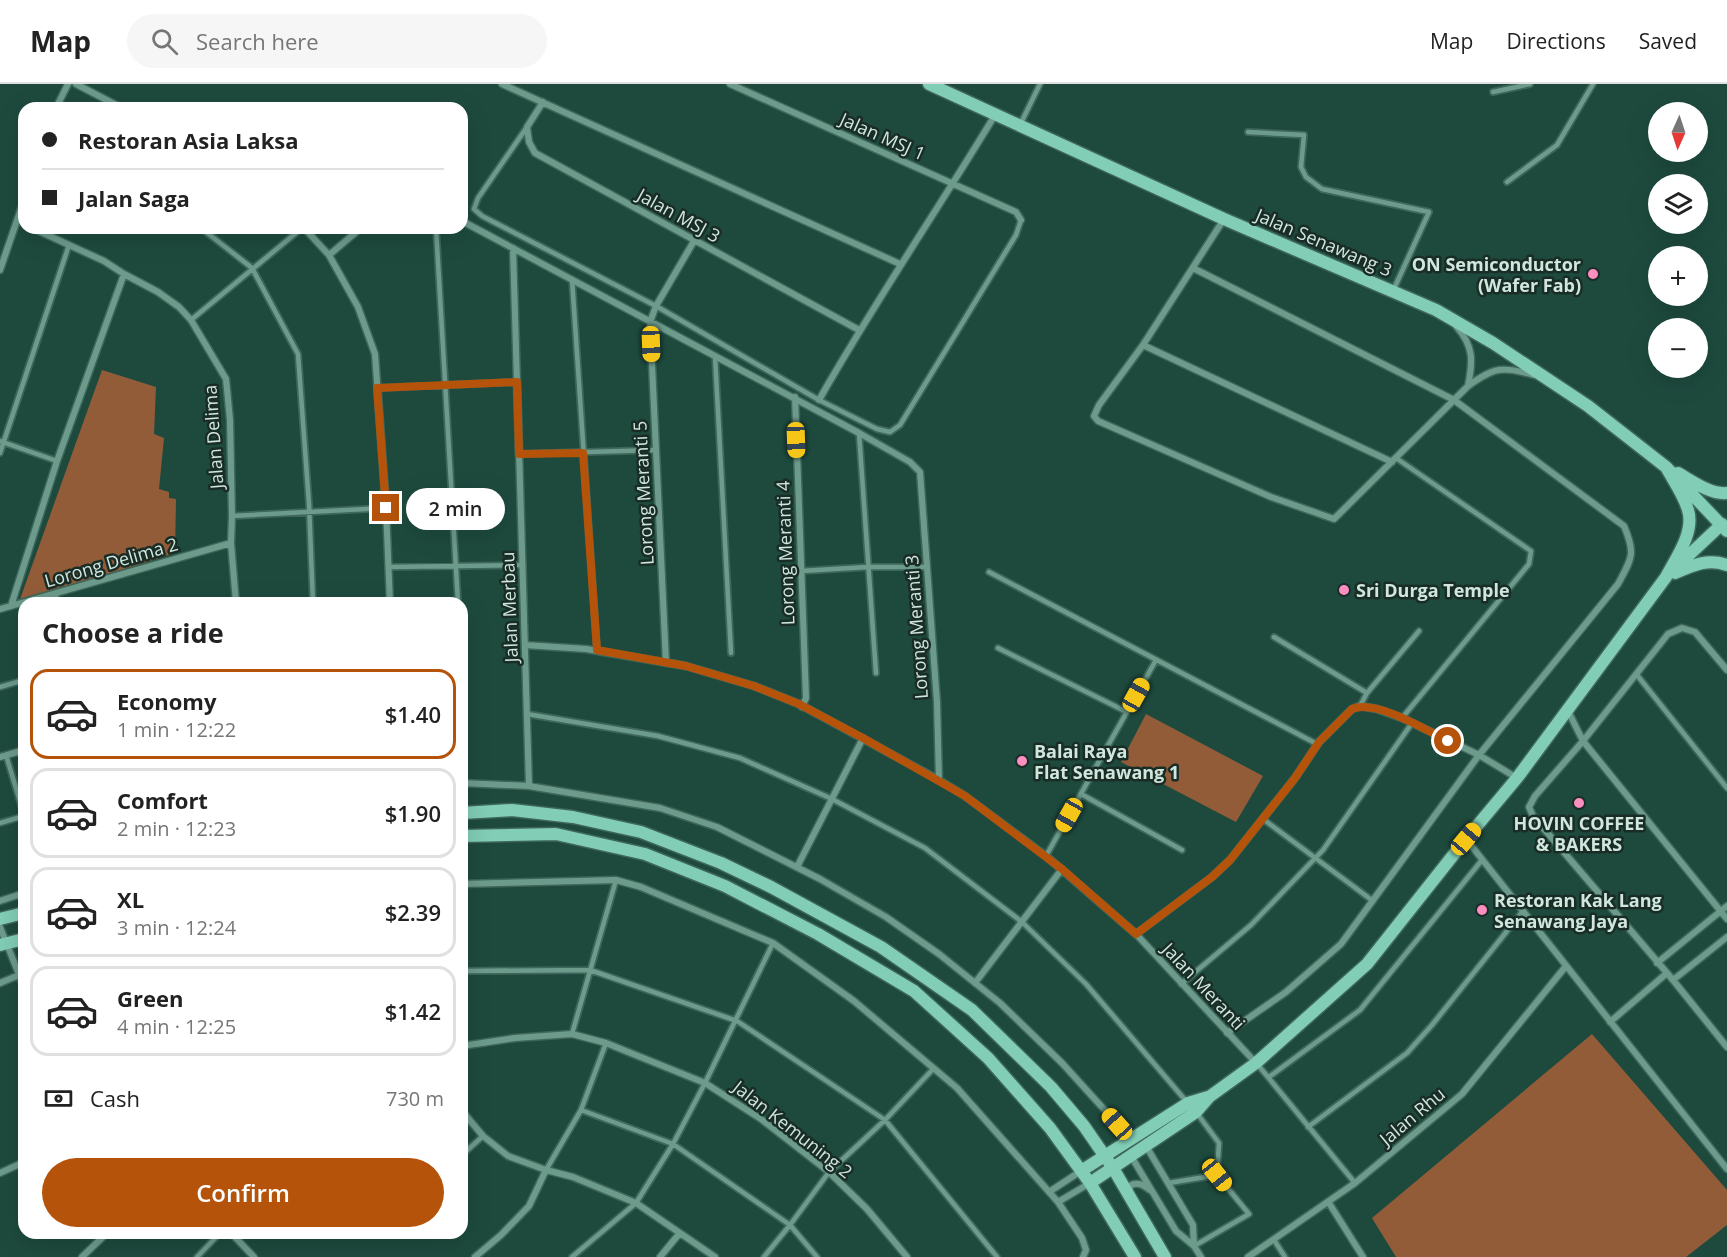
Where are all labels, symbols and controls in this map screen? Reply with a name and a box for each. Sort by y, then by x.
search box [127,14,547,68]
text: Map [30,22,91,60]
icon: search [148,25,181,58]
text: Search here [196,26,319,56]
text: Map [1430,27,1473,55]
text: Directions [1506,27,1606,55]
text: Saved [1639,27,1697,55]
north arrow [1648,102,1708,162]
map controls [1648,102,1708,378]
street label: Jalan MSJ 1 [835,106,929,165]
text: Restoran Asia Laksa [78,125,299,155]
button: layers [1648,174,1708,234]
street label: Jalan MSJ 3 [632,181,725,248]
text: Jalan Saga [78,183,190,213]
street label: Jalan Senawang 3 [1250,202,1396,282]
button: + [1648,246,1708,306]
place label: ON Semiconductor (Wafer Fab) [1412,252,1581,297]
marker: ON Semiconductor (Wafer Fab) [1586,267,1600,281]
button: − [1648,318,1708,378]
car [641,326,661,362]
street label: Jalan Delima [197,384,229,492]
street label: Lorong Meranti 5 [627,420,659,566]
car [786,422,806,458]
street label: Lorong Meranti 4 [770,480,800,626]
callout: 2 min [407,487,506,529]
route end [372,494,399,521]
text: 2 min [429,495,483,522]
street label: Lorong Delima 2 [41,531,181,593]
street label: Jalan Merbau [495,551,523,665]
street label: Lorong Meranti 3 [899,554,933,700]
place label: Sri Durga Temple [1356,578,1510,602]
marker: Sri Durga Temple [1337,583,1351,597]
text: Choose a ride [42,614,224,651]
car [1119,675,1153,715]
text: Economy [117,686,216,716]
icon: car [45,687,99,741]
text: $1.40 [385,699,441,729]
text: 1 min · 12:22 [117,716,236,743]
route start [1434,727,1461,754]
place label: Balai Raya Flat Senawang 1 [1034,739,1179,784]
marker: Balai Raya Flat Senawang 1 [1015,754,1029,768]
text: Comfort [117,785,208,815]
icon: car [45,786,99,840]
car [1052,795,1086,835]
marker: HOVIN COFFEE & BAKERS [1572,796,1586,810]
text: $1.90 [385,798,441,828]
place label: HOVIN COFFEE & BAKERS [1514,811,1644,856]
text: 2 min · 12:23 [117,815,236,842]
car [1448,819,1484,859]
text: XL [117,884,144,914]
icon: car [45,885,99,939]
place label: Restoran Kak Lang Senawang Jaya [1494,888,1662,933]
text: $2.39 [385,897,441,927]
marker: Restoran Kak Lang Senawang Jaya [1475,903,1489,917]
text: 3 min · 12:24 [117,914,236,941]
street label: Jalan Meranti [1156,936,1251,1035]
text: Green [117,983,183,1013]
icon: car [45,984,99,1038]
text: $1.42 [385,996,441,1026]
text: 4 min · 12:25 [117,1013,236,1040]
street label: Jalan Kemuning 2 [727,1074,858,1183]
icon: cash [42,1082,75,1115]
street label: Jalan Rhu [1373,1082,1450,1152]
text: Cash [90,1083,140,1113]
text: 730 m [386,1085,444,1112]
car [1098,1105,1136,1143]
car [1199,1155,1235,1195]
button: Confirm [42,1158,444,1227]

